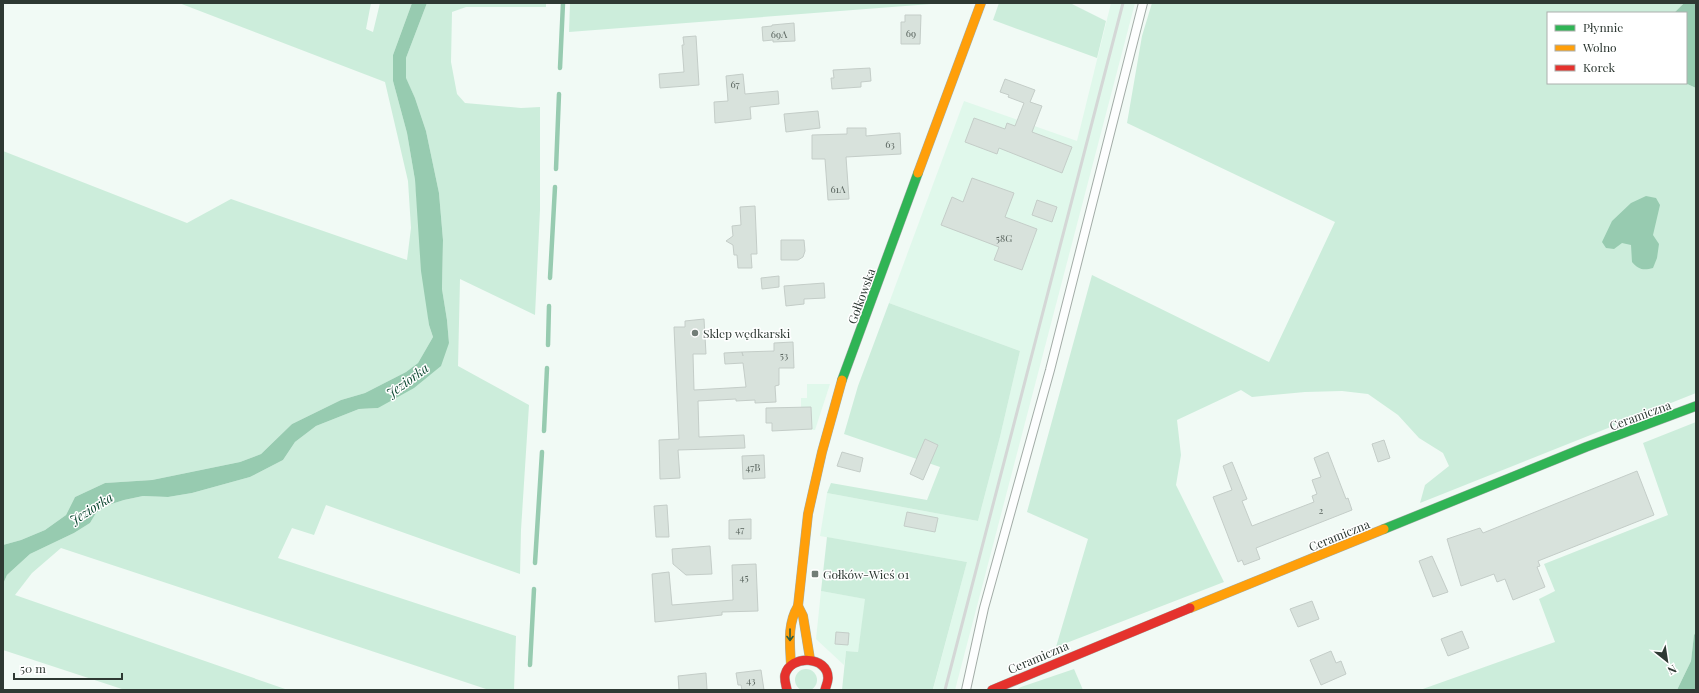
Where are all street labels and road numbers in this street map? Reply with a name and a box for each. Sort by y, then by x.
street label: Gołkowska [844,266,878,326]
street label: Ceramiczna [1607,396,1673,434]
street label: Ceramiczna [1306,515,1372,555]
street label: Ceramiczna [1005,637,1071,677]

